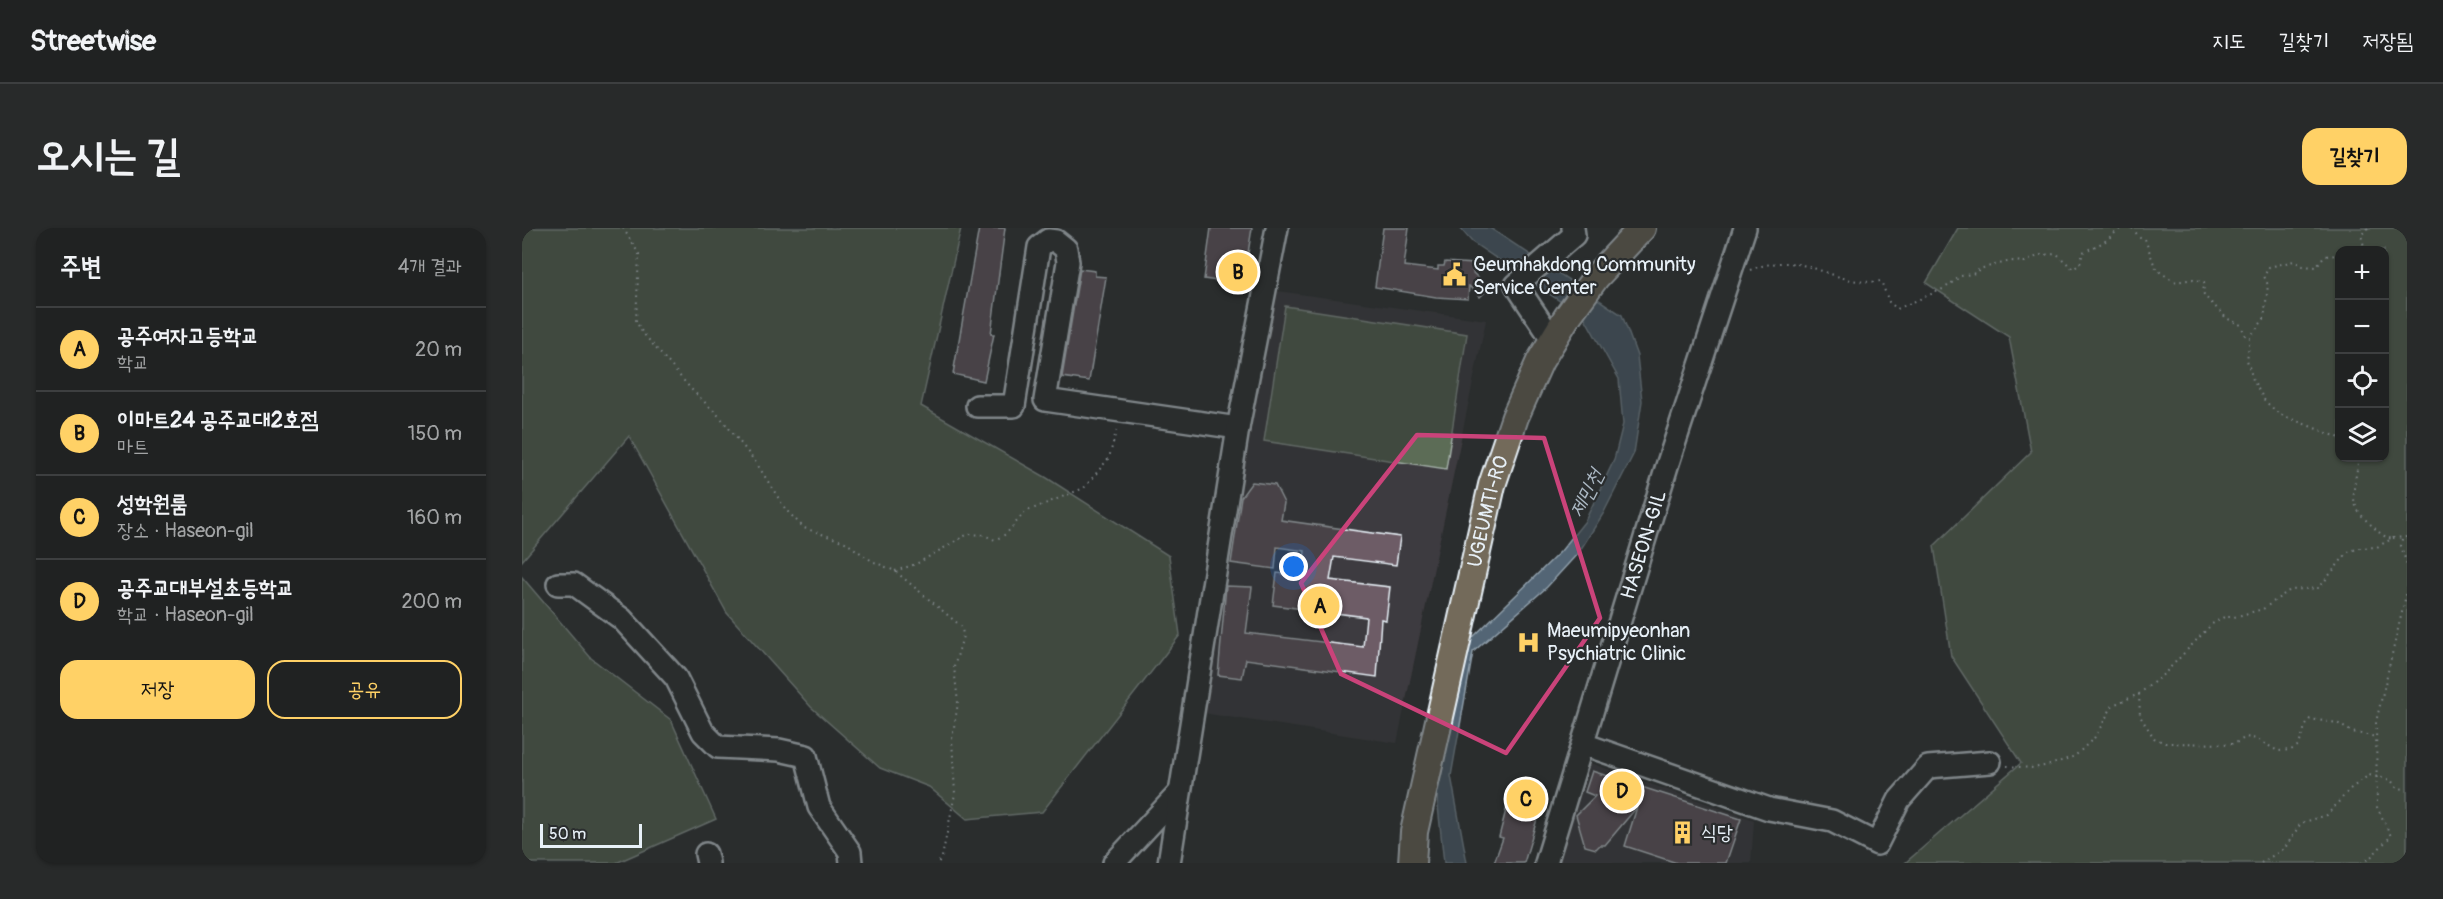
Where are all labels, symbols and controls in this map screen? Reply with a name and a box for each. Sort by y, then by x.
text: Streetwise [30,24,156,59]
text: 지도 [2212,28,2246,55]
text: 길찾기 [2279,28,2329,55]
text: 저장됨 [2362,28,2413,55]
button: 길찾기 [2302,128,2407,185]
text: 오시는 길 [36,130,180,182]
map controls [2335,246,2389,462]
button: + [2335,246,2389,300]
pin: B [1218,250,1258,294]
text: 주변 [60,251,102,283]
place label: Geumhakdong Community Service Center [1473,252,1696,300]
text: 4개 결과 [398,254,462,279]
public building icon: Geumhakdong Community Service Center [1442,262,1468,288]
button: − [2335,300,2389,354]
text: 공주여자고등학교 [117,322,259,350]
text: A [73,337,86,362]
text: 20 m [415,337,462,362]
text: 학교 [117,350,149,375]
button: locate [2335,354,2389,408]
text: 이마트24 공주교대2호점 [117,406,318,434]
button: layers [2335,408,2389,462]
text: B [74,421,85,446]
text: 150 m [408,421,462,446]
text: 마트 [117,434,149,459]
street label: UGEUMTI-RO [1462,452,1514,570]
water label: 제민천 [1563,463,1611,522]
street label: HASEON-GIL [1615,487,1672,602]
text: 성학원룸 [117,490,188,518]
text: C [73,505,86,530]
text: 160 m [407,505,462,530]
text: 장소 · Haseon-gil [117,518,254,543]
your location [1279,552,1308,581]
text: 공주교대부설초등학교 [117,574,294,602]
pin: A [1300,584,1340,628]
text: D [73,589,86,614]
text: 200 m [401,589,462,614]
text: 학교 · Haseon-gil [117,602,254,627]
place label: Maeumipyeonhan Psychiatric Clinic [1547,618,1690,666]
hospital icon: Maeumipyeonhan Psychiatric Clinic [1516,629,1542,655]
button: 저장 [60,660,255,719]
button: 공유 [267,660,462,719]
pin: D [1602,768,1642,814]
pin: C [1506,776,1546,822]
building icon: 식당 [1670,819,1696,845]
place label: 식당 [1701,820,1733,845]
scale bar [540,821,642,848]
text: 50 m [549,824,586,844]

